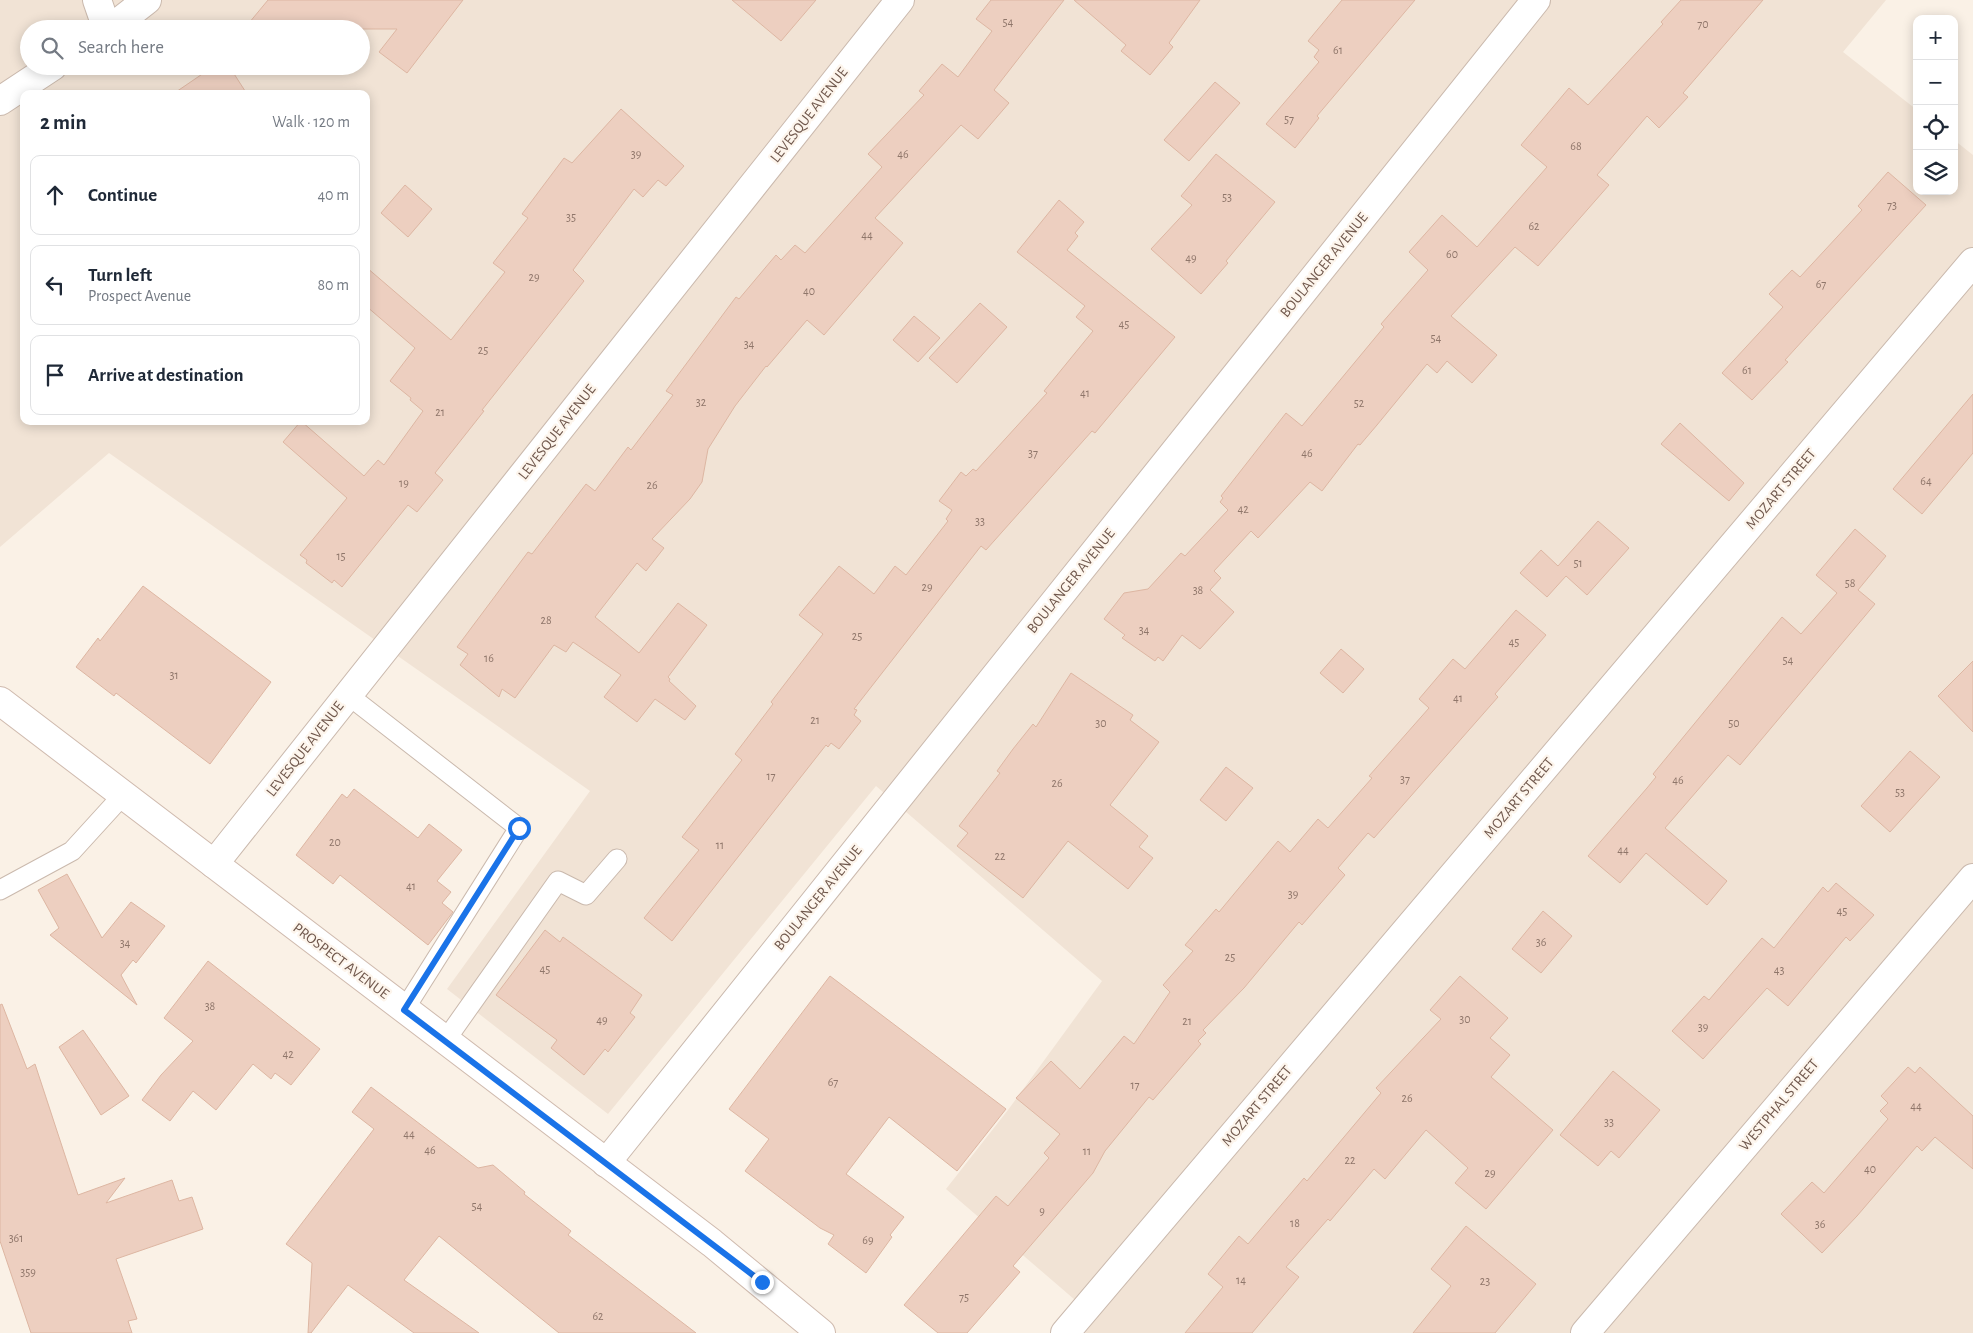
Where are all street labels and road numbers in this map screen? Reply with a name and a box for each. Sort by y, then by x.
street label: LEVESQUE AVENUE [767,65,851,165]
street label: BOULANGER AVENUE [1277,210,1371,320]
street label: LEVESQUE AVENUE [515,382,599,482]
street label: MOZART STREET [1743,445,1819,532]
street label: BOULANGER AVENUE [1024,526,1118,636]
street label: LEVESQUE AVENUE [263,699,347,799]
street label: MOZART STREET [1481,754,1557,841]
street label: BOULANGER AVENUE [771,843,865,953]
street label: PROSPECT AVENUE [290,920,392,1002]
street label: WESTPHAL STREET [1736,1056,1822,1154]
street label: MOZART STREET [1219,1062,1295,1149]

